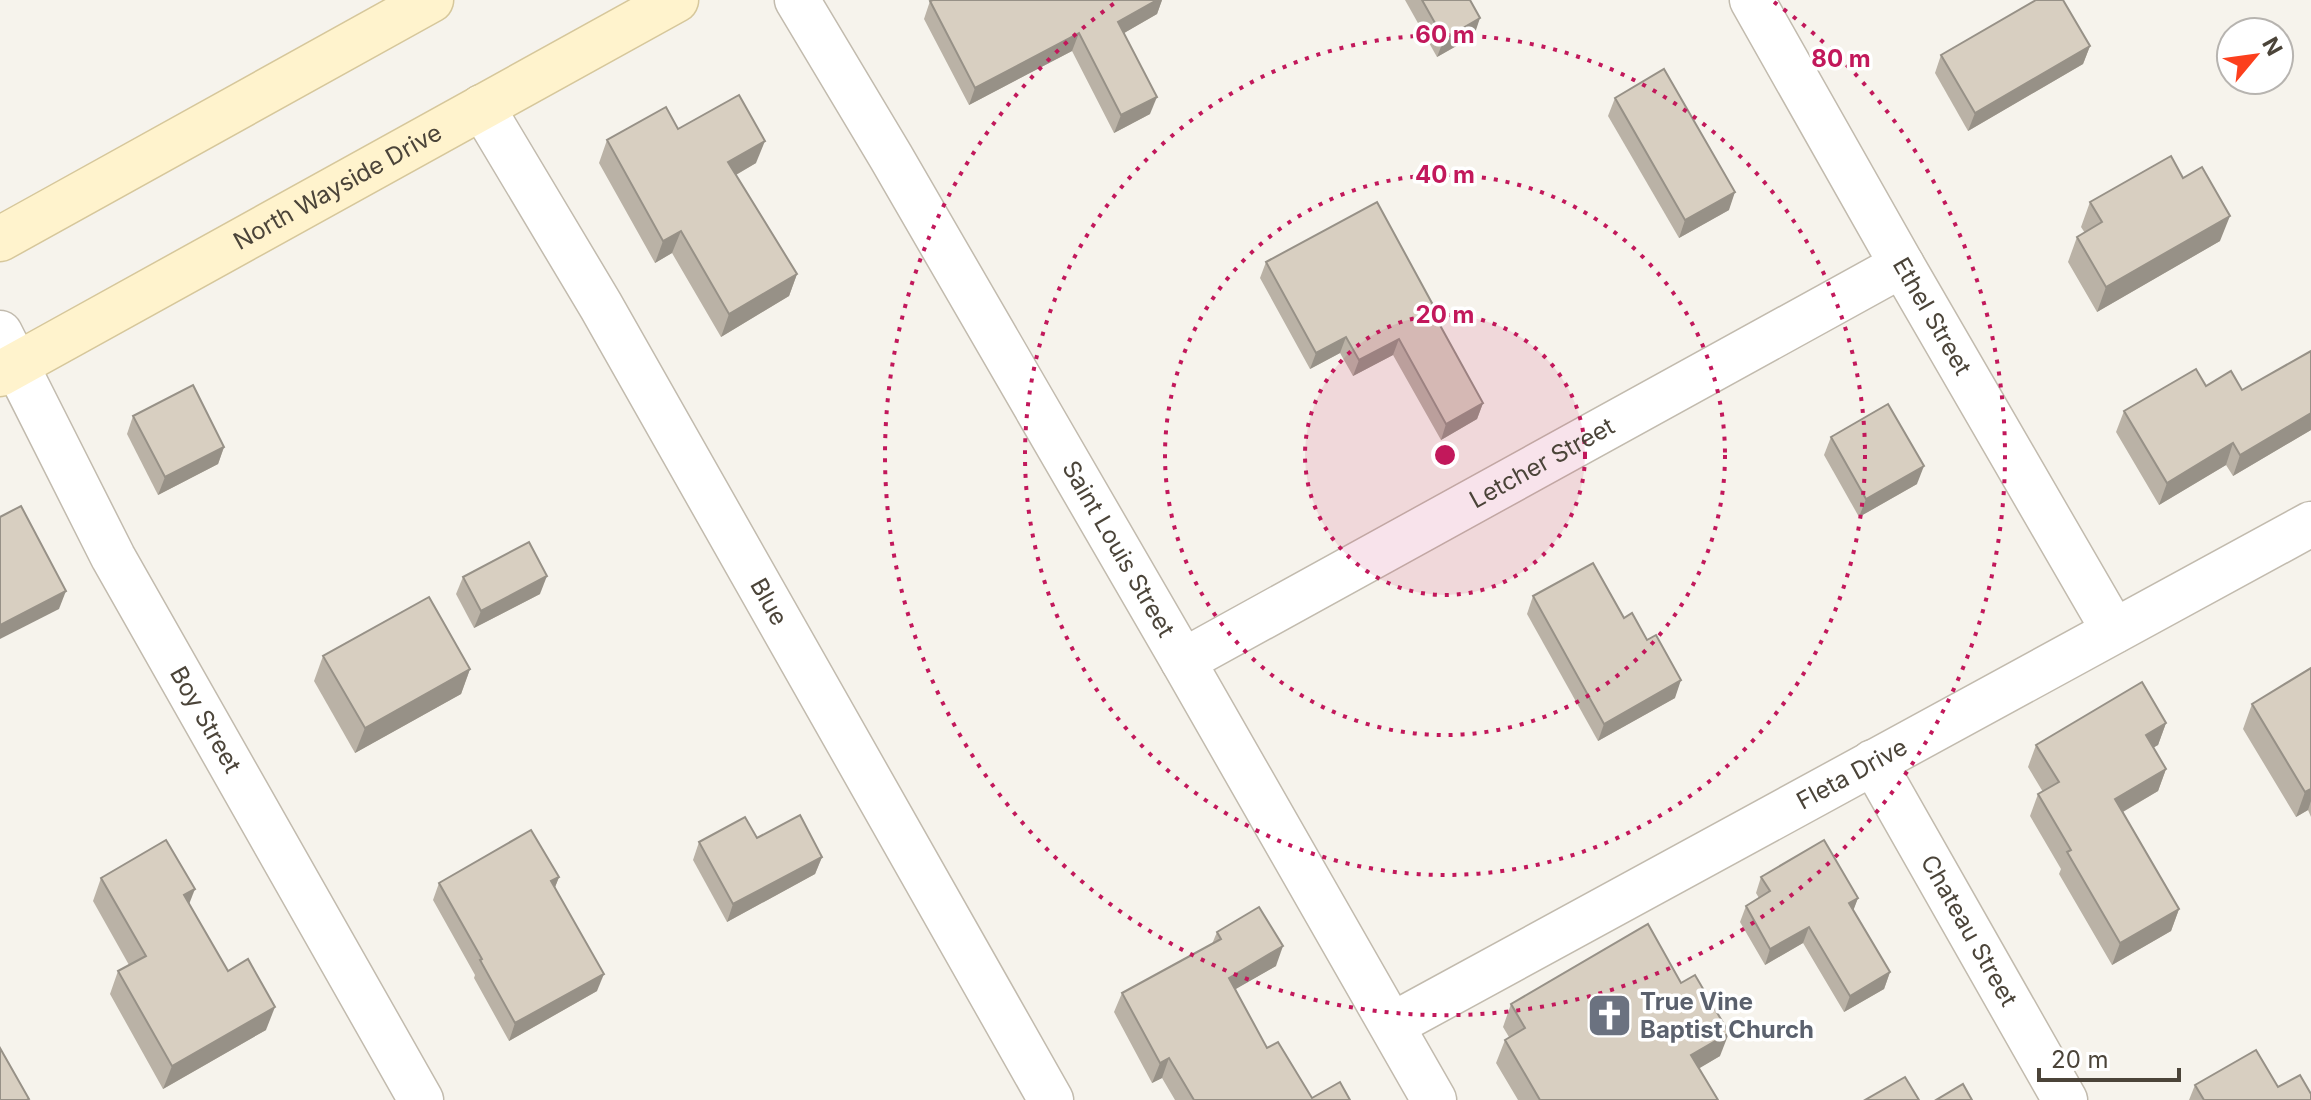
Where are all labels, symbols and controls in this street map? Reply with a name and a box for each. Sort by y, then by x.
north arrow [2215,16,2295,96]
text: 60 m [1415,20,1475,49]
text: N [2257,33,2288,60]
text: 80 m [1811,44,1871,73]
street label: North Wayside Drive [228,118,447,256]
text: 40 m [1415,160,1475,189]
street label: Ethel Street [1887,252,1978,380]
text: 20 m [1416,300,1474,329]
street label: Letcher Street [1465,411,1619,514]
centre of rings [1431,441,1459,469]
street label: Saint Louis Street [1056,456,1181,642]
street label: Blue [744,573,794,630]
street label: Boy Street [164,661,247,778]
street label: Fleta Drive [1791,732,1912,816]
street label: Chateau Street [1915,850,2024,1011]
place label: True Vine Baptist Church [1640,987,1814,1044]
church icon: True Vine Baptist Church [1585,992,1633,1040]
scale bar [2039,1032,2179,1082]
text: 20 m [2051,1045,2109,1074]

